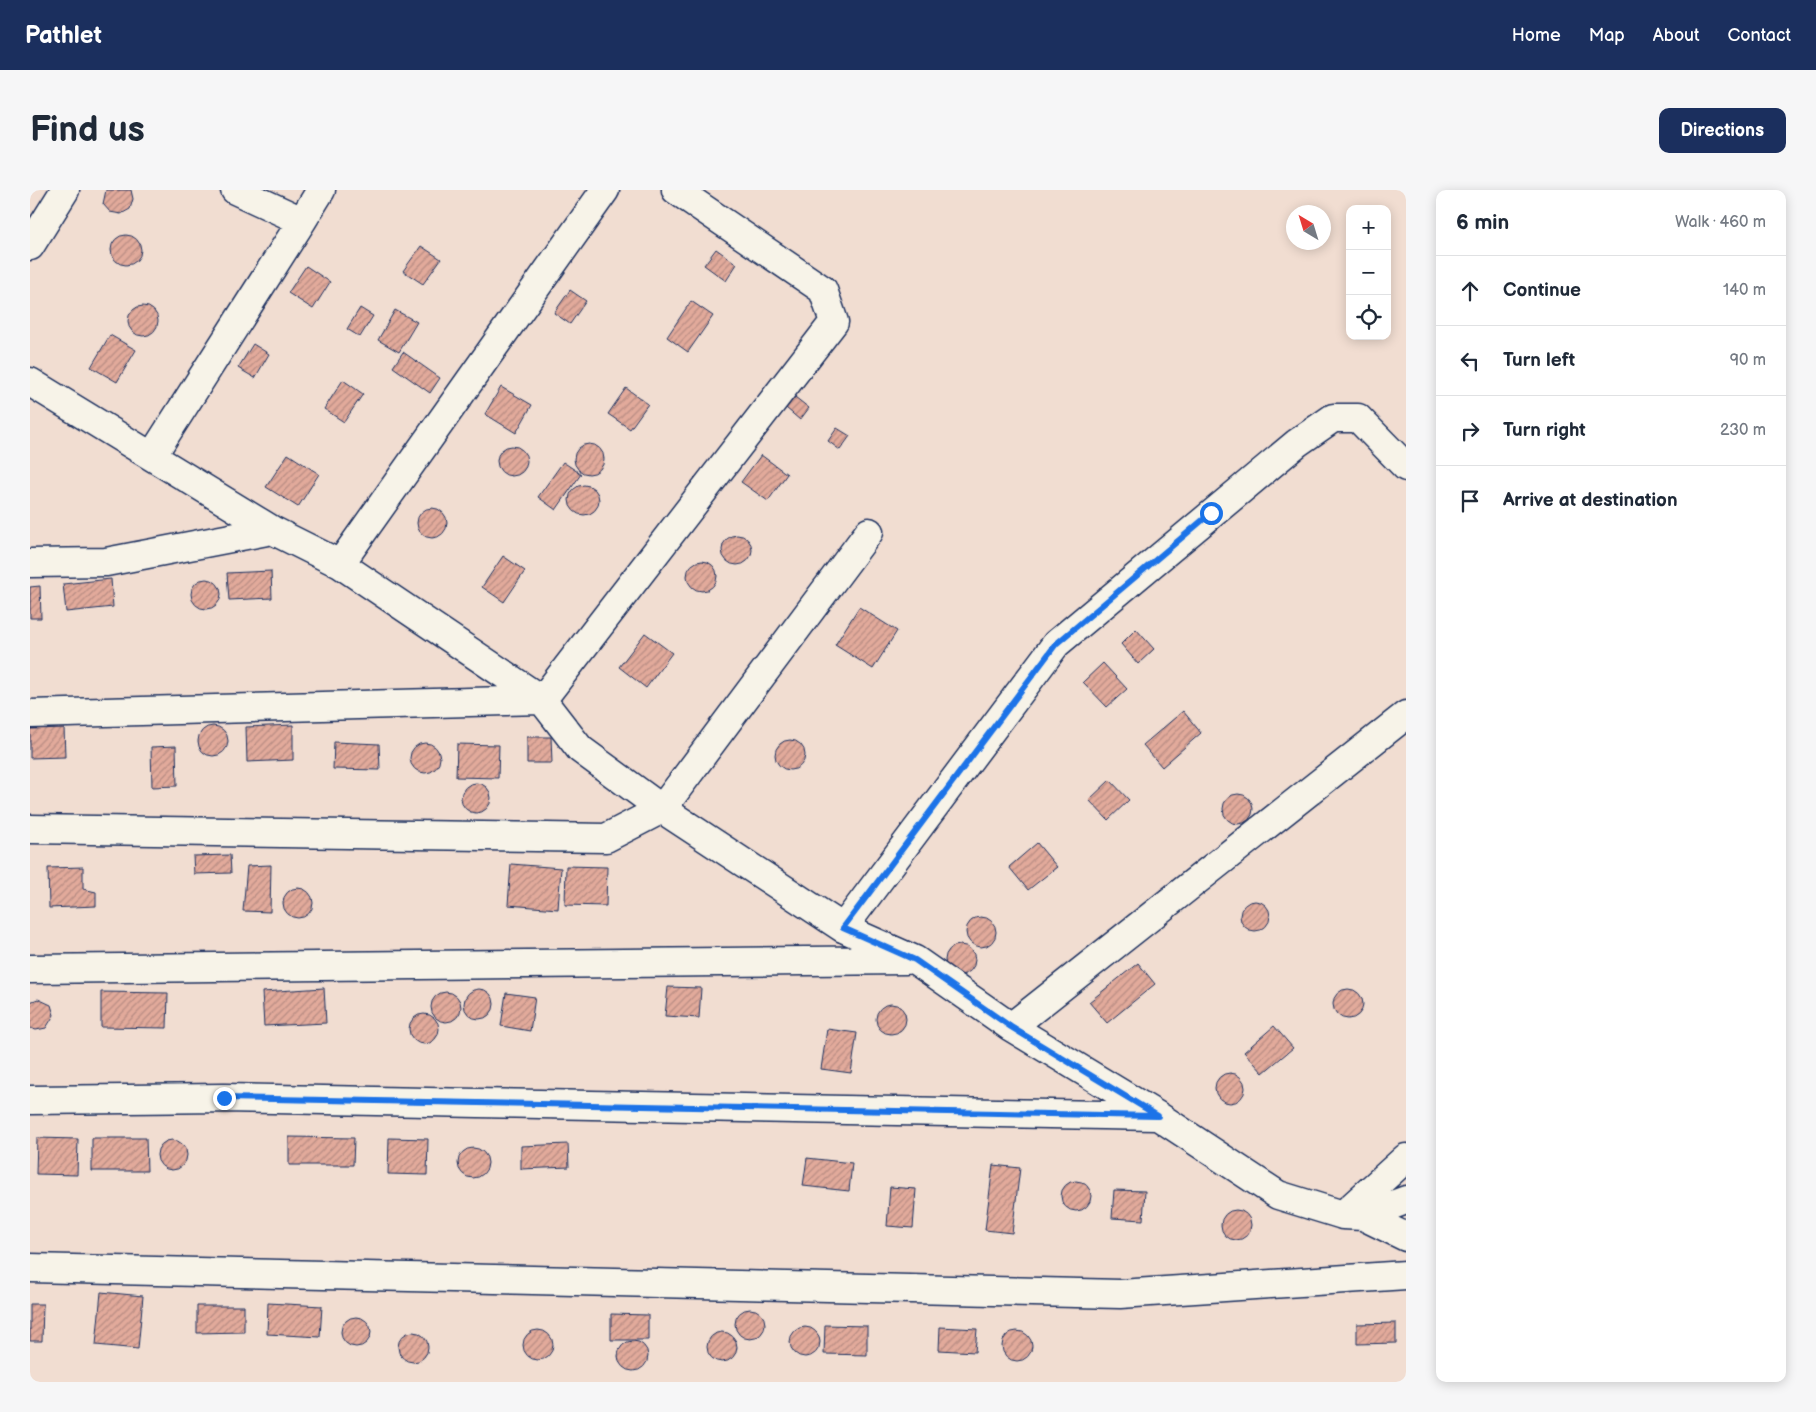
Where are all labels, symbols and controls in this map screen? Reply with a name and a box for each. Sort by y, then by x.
text: Pathlet [25,21,102,50]
text: Home [1512,25,1561,46]
text: Map [1589,25,1625,46]
text: About [1653,25,1700,46]
text: Contact [1728,25,1791,46]
button: Directions [1659,108,1786,153]
text: Find us [30,109,145,152]
north arrow [1286,205,1331,250]
map controls [1346,205,1391,340]
button: + [1346,205,1391,250]
text: 6 min [1456,210,1509,235]
text: Walk · 460 m [1675,213,1766,232]
button: − [1346,250,1391,295]
icon: ahead [1456,277,1484,305]
text: Continue [1503,279,1581,302]
text: 140 m [1723,281,1766,300]
button: locate [1346,295,1391,340]
icon: left [1456,347,1484,375]
text: Turn left [1503,349,1575,372]
text: 90 m [1730,351,1766,370]
icon: right [1456,417,1484,445]
text: Turn right [1503,419,1586,442]
text: 230 m [1720,421,1766,440]
icon: arrive [1456,487,1484,515]
text: Arrive at destination [1503,489,1678,512]
route start [1200,502,1223,525]
route end [213,1087,236,1110]

